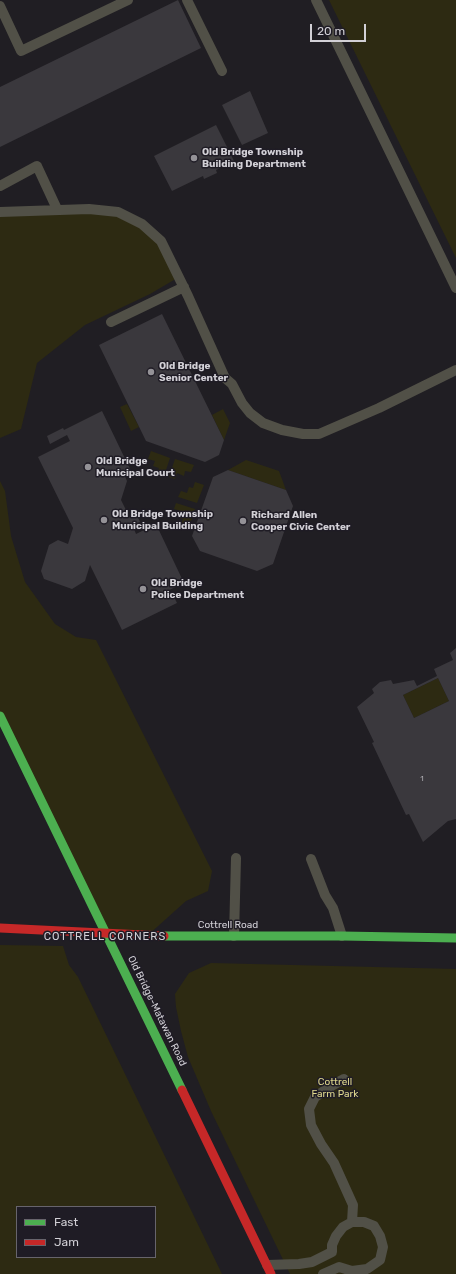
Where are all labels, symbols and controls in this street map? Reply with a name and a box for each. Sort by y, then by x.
scale bar [312,16,368,42]
text: 20 m [317,24,345,38]
place label: Old Bridge Township Building Department [202,146,306,170]
marker: Old Bridge Township Building Department [189,153,199,163]
place label: Old Bridge Senior Center [159,360,228,384]
marker: Old Bridge Senior Center [146,367,156,377]
place label: Old Bridge Municipal Court [96,455,175,478]
marker: Old Bridge Municipal Court [83,462,93,472]
place label: Old Bridge Township Municipal Building [112,508,213,532]
place label: Richard Allen Cooper Civic Center [251,509,350,532]
marker: Old Bridge Township Municipal Building [99,515,109,525]
marker: Richard Allen Cooper Civic Center [238,516,248,526]
place label: Old Bridge Police Department [151,577,244,600]
marker: Old Bridge Police Department [138,584,148,594]
house number: 1 [420,774,424,784]
street label: Cottrell Road [198,919,258,931]
district label: COTTRELL CORNERS [44,930,166,944]
street label: Old Bridge-Matawan Road [125,954,189,1068]
park label: Cottrell Farm Park [311,1076,359,1100]
legend [16,1206,156,1258]
text: Fast [54,1215,78,1229]
text: Jam [54,1235,79,1249]

